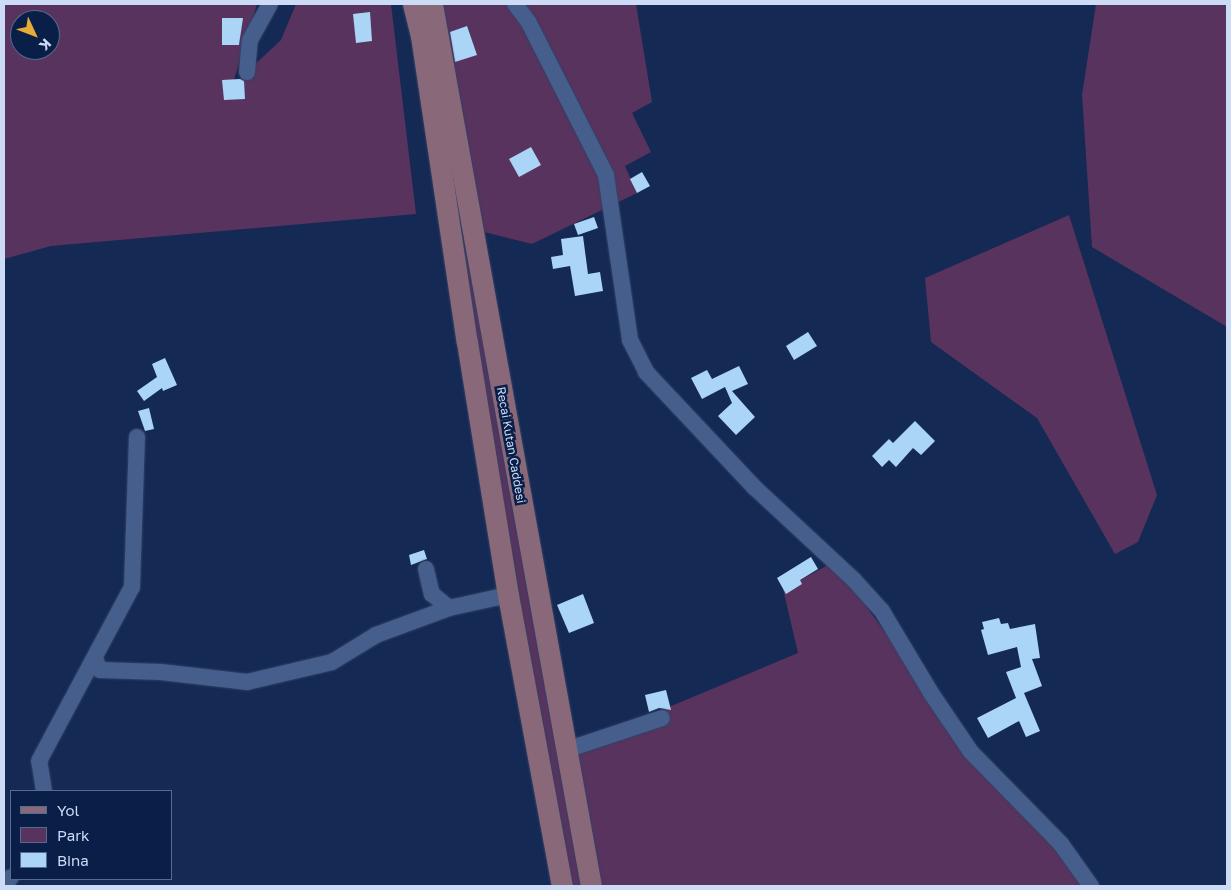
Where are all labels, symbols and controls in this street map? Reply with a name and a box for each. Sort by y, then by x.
north arrow [10,10,60,60]
text: K [36,35,55,54]
street label: Recai Kutan Caddesi [494,386,528,504]
legend [10,790,172,880]
text: Yol [57,801,79,819]
text: Park [57,826,89,844]
text: Bina [57,851,89,869]

